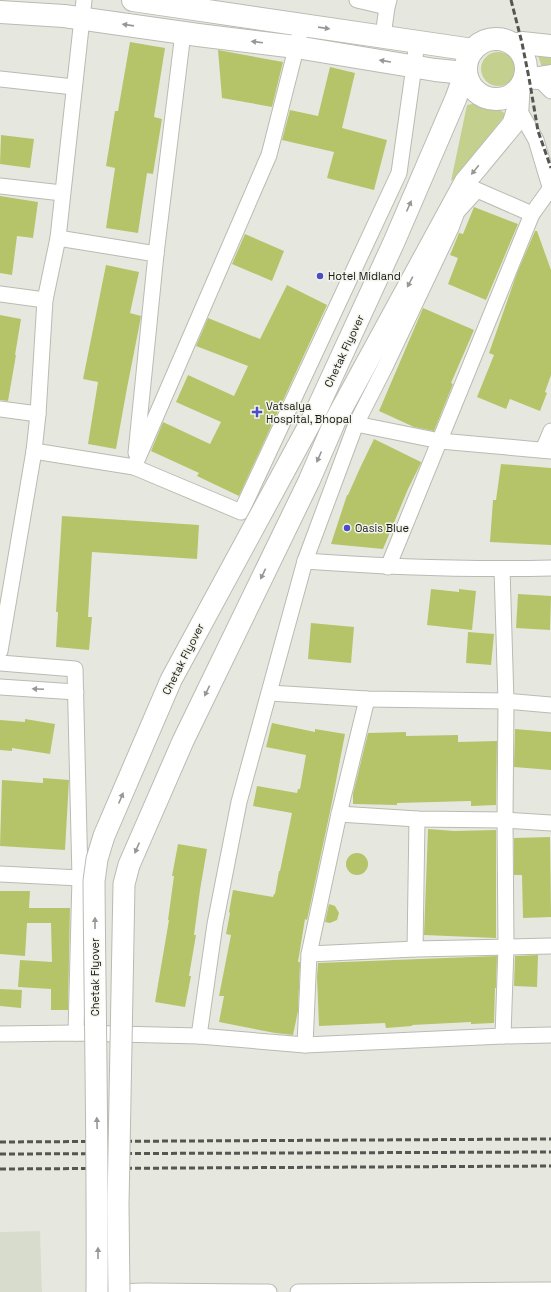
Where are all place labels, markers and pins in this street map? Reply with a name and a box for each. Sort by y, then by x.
place label: Hotel Midland [328,269,401,283]
marker: Hotel Midland [315,271,325,281]
place label: Vatsalya Hospital, Bhopal [266,399,352,426]
marker: Vatsalya Hospital, Bhopal [251,406,263,418]
place label: Oasis Blue [355,521,409,535]
marker: Oasis Blue [342,523,352,533]

